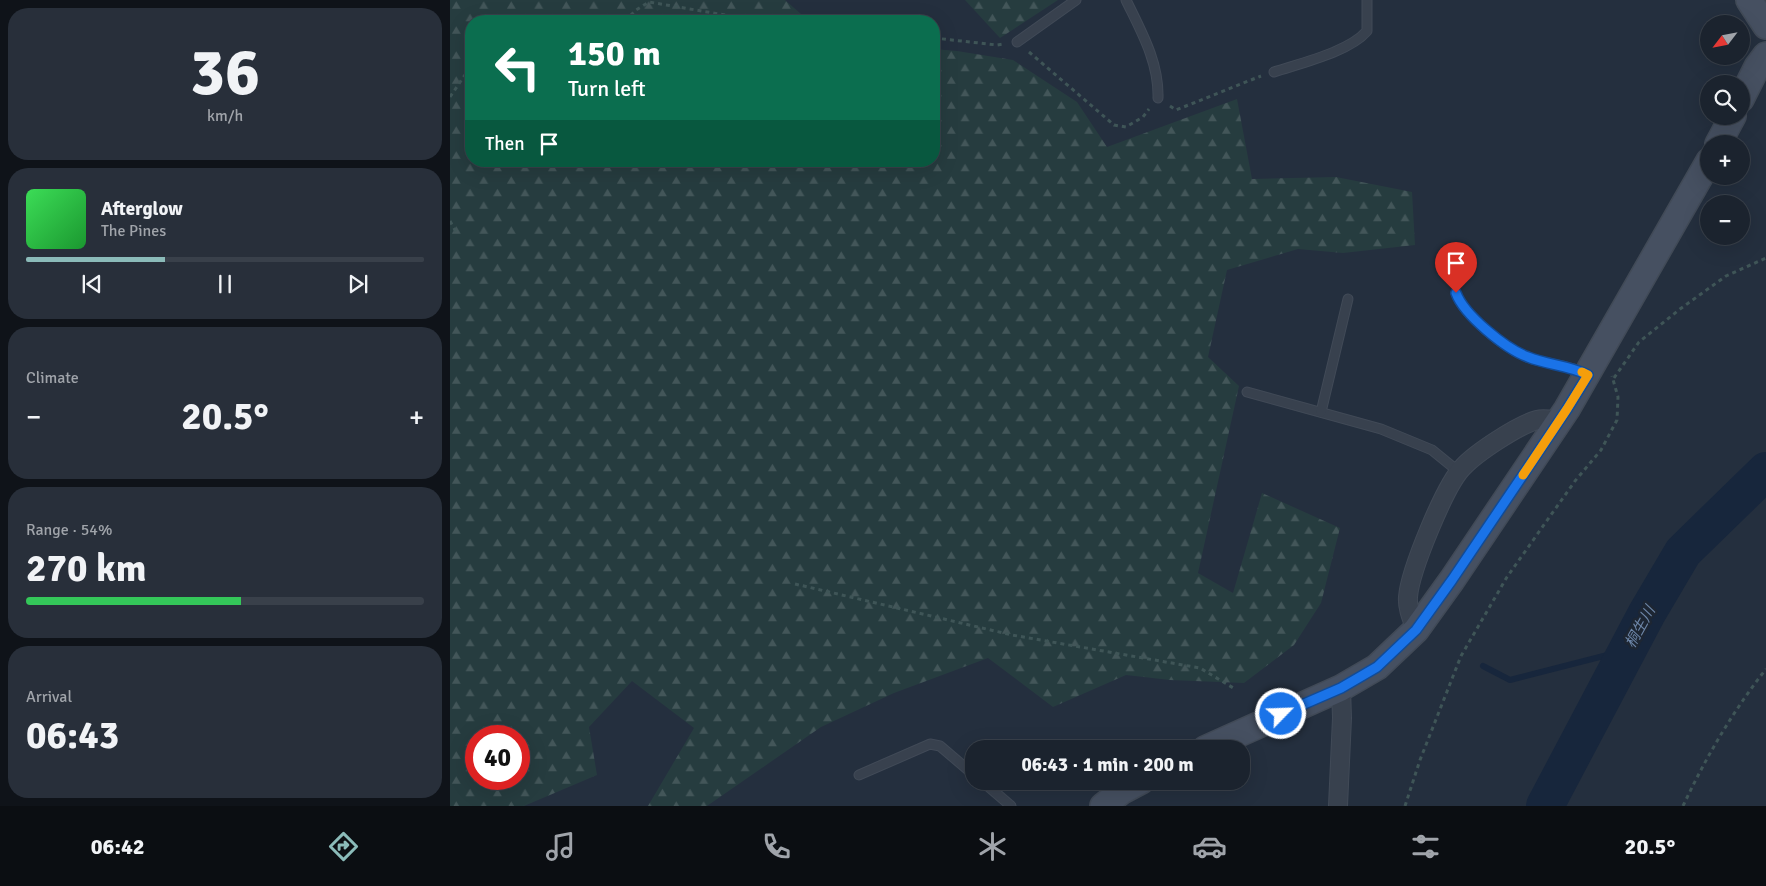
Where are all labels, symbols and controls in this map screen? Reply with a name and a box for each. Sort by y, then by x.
north arrow [1700,15,1750,65]
map controls [1700,15,1750,245]
text: 150 m [568,32,661,75]
text: 36 [190,33,260,113]
icon: left [485,35,550,100]
text: Turn left [568,75,646,102]
button: search [1700,75,1750,125]
text: km/h [207,106,243,126]
icon: arrive [535,130,563,158]
text: Then [485,132,525,156]
button: + [1700,135,1750,185]
button: − [1700,195,1750,245]
text: Afterglow [101,197,183,221]
text: The Pines [101,221,166,241]
pin [1435,242,1477,293]
icon: arrive [1442,249,1470,277]
icon: previous [78,270,106,298]
icon: pause [211,270,239,298]
icon: next [344,270,372,298]
text: Climate [26,368,79,388]
text: 20.5° [181,393,269,440]
text: − [26,400,41,434]
text: + [409,400,424,434]
text: Range · 54% [26,520,112,540]
text: 270 km [26,545,147,592]
water label: 桐生川 [1621,601,1660,651]
text: Arrival [26,687,72,707]
position arrow [1254,687,1306,739]
text: 06:43 [26,712,119,759]
speed limit sign: 40 [465,725,530,790]
text: 06:43 · 1 min · 200 m [1021,753,1194,777]
icon: directions [326,829,361,864]
icon: music [543,829,578,864]
icon: phone [759,829,794,864]
icon: climate [975,829,1010,864]
icon: car [1192,829,1227,864]
icon: filters [1408,829,1443,864]
text: 06:42 [91,833,145,860]
text: 20.5° [1625,833,1675,860]

